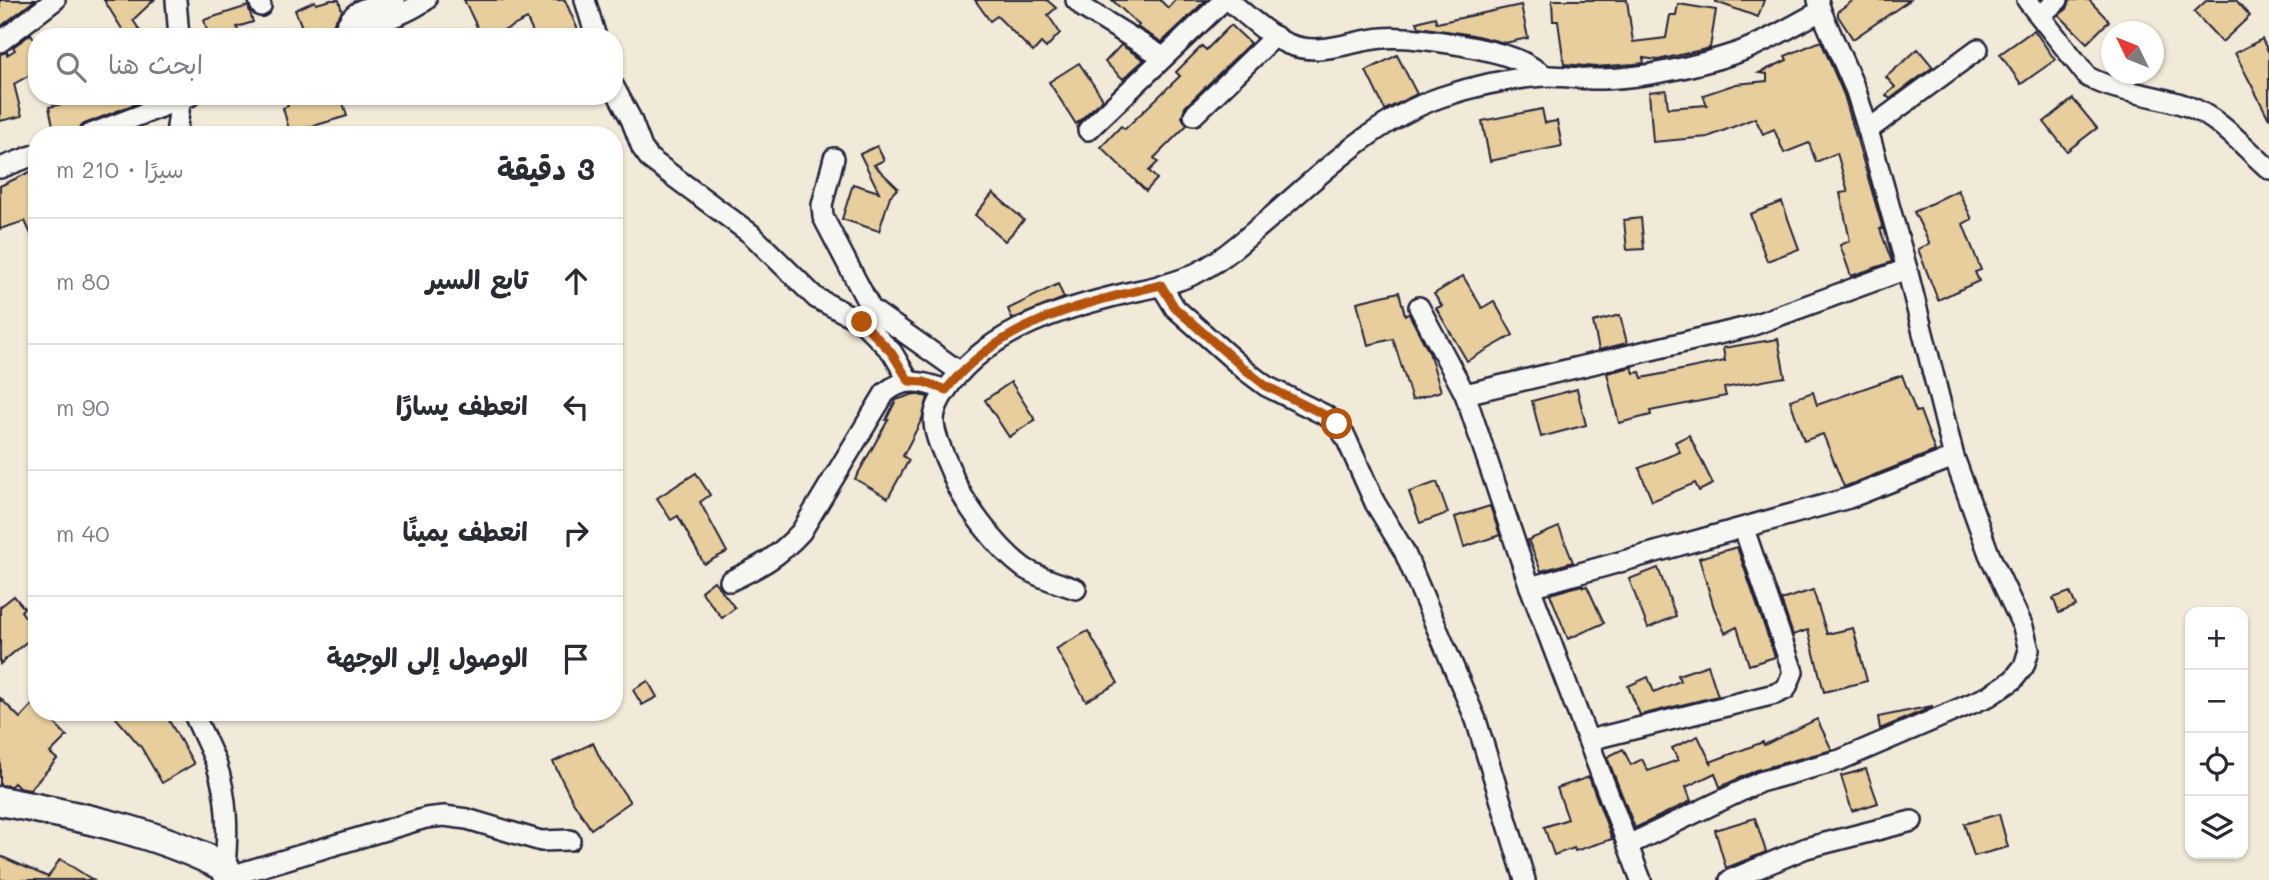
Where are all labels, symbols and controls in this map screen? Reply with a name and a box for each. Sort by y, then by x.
north arrow [2101,21,2164,84]
search box [28,28,623,105]
text: ابحث هنا [108,47,203,81]
icon: search [52,48,90,86]
text: 3 دقيقة [497,148,595,188]
text: سيرًا · 210 m [56,154,184,184]
text: تابع السير [426,262,528,296]
icon: ahead [557,262,595,300]
text: 80 m [56,266,110,296]
route end [846,306,877,337]
text: انعطف يسارًا [396,388,528,422]
icon: left [557,388,595,426]
text: 90 m [56,392,110,422]
route start [1321,408,1352,439]
text: انعطف يمينًا [403,514,528,548]
icon: right [557,514,595,552]
text: 40 m [56,518,109,548]
map controls [2185,607,2248,859]
button: + [2185,607,2248,670]
text: الوصول إلى الوجهة [326,640,528,674]
icon: arrive [557,640,595,678]
button: − [2185,670,2248,733]
button: locate [2185,733,2248,796]
button: layers [2185,796,2248,859]

